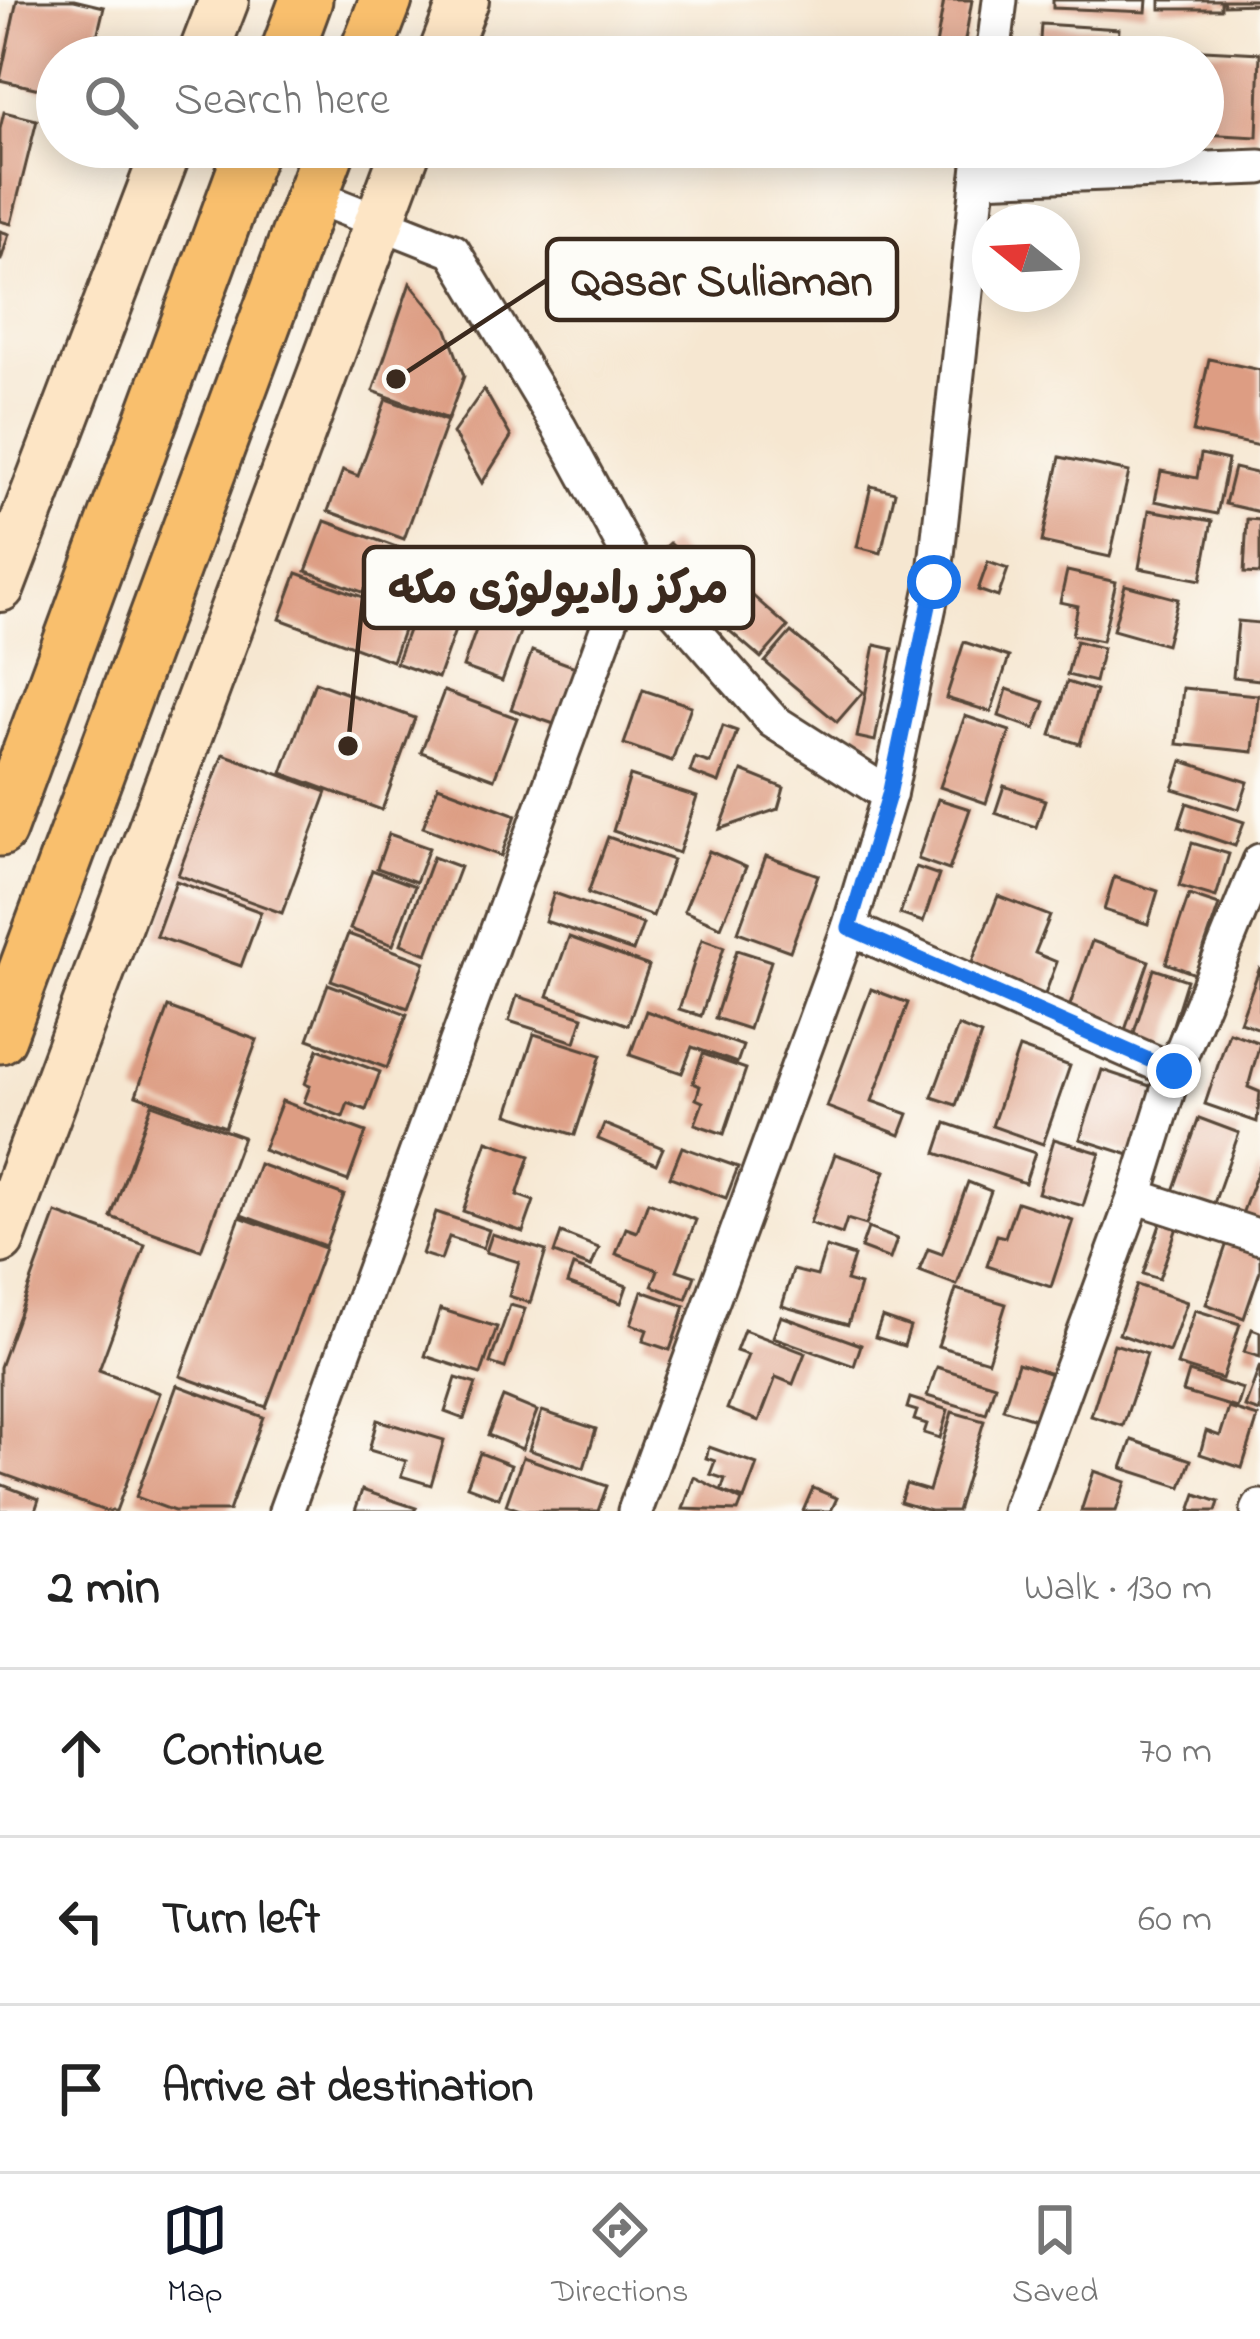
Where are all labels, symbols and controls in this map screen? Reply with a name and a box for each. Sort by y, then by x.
search box [36,36,1224,168]
icon: search [78,69,144,135]
text: Search here [174,69,390,135]
north arrow [972,204,1080,312]
callout: Qasar Suliaman [547,239,897,320]
text: Qasar Suliaman [571,251,873,317]
callout: مرکز رادیولوژی مکه [364,547,753,628]
route start [907,555,961,609]
text: مرکز رادیولوژی مکه [388,559,728,625]
route end [1147,1044,1201,1098]
text: 2 min [48,1552,160,1627]
text: Walk · 130 m [1024,1561,1212,1618]
icon: ahead [48,1720,114,1786]
text: Continue [162,1720,323,1786]
text: 70 m [1139,1724,1212,1781]
icon: left [48,1888,114,1954]
text: Turn left [162,1888,320,1954]
text: 60 m [1138,1892,1212,1949]
icon: arrive [48,2056,114,2122]
text: Arrive at destination [162,2056,533,2122]
tab: Map [162,2197,228,2317]
tab: Directions [551,2197,689,2317]
tab: Saved [1012,2197,1098,2317]

